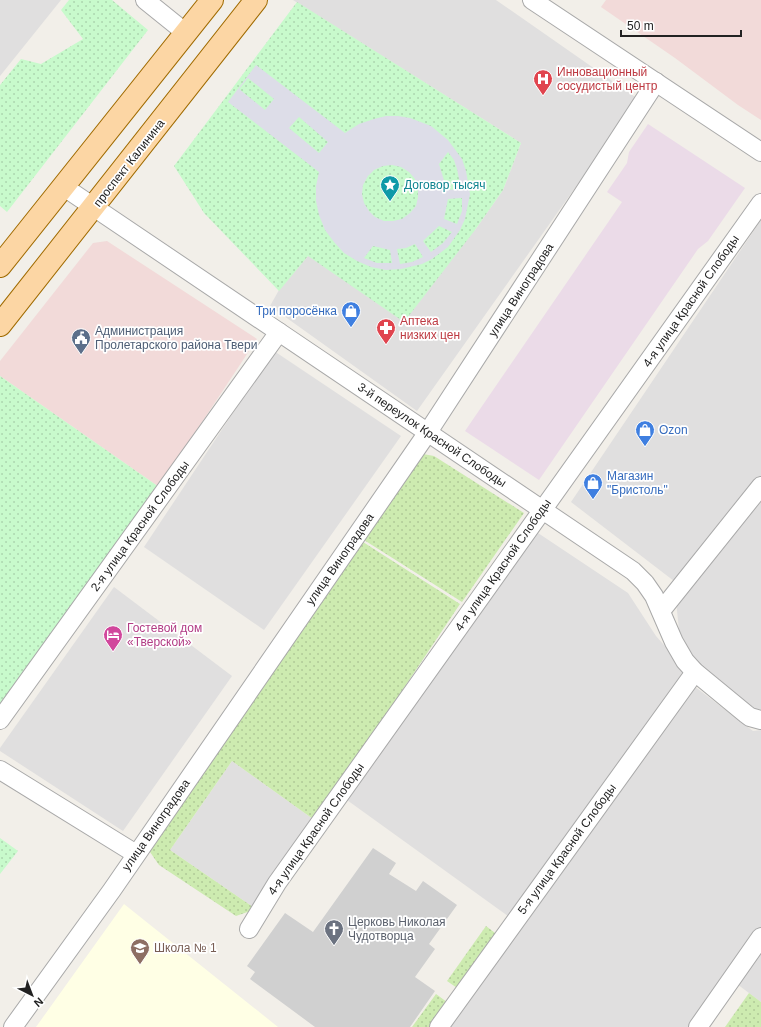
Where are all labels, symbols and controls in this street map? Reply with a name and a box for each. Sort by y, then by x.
scale bar [621,12,741,38]
text: 50 m [627,19,654,33]
place label: Инновационный сосудистый центр [557,65,658,93]
hospital icon: Инновационный сосудистый центр [532,68,554,96]
street label: проспект Калинина [90,116,168,210]
place icon: Договор тысяч [379,174,401,202]
place label: Договор тысяч [404,178,486,192]
street label: 4-я улица Красной Слободы [640,232,742,370]
street label: улица Виноградова [486,240,557,339]
shop icon: Три поросёнка [340,300,362,328]
place label: Три поросёнка [256,304,337,318]
place label: Аптека низких цен [400,314,460,342]
pharmacy icon: Аптека низких цен [375,317,397,345]
place label: Администрация Пролетарского района Твери [95,324,257,352]
public building icon: Администрация Пролетарского района Твери [70,327,92,355]
street label: 3-й переулок Красной Слободы [355,380,509,490]
shop icon: Ozon [634,419,656,447]
place label: Ozon [659,423,688,437]
street label: 2-я улица Красной Слободы [88,458,192,594]
place label: Магазин "Бристоль" [607,469,668,497]
shop icon: Магазин "Бристоль" [582,472,604,500]
street label: 4-я улица Красной Слободы [452,496,554,634]
street label: улица Виноградова [303,510,377,608]
place label: Гостевой дом «Тверской» [127,621,202,649]
hotel icon: Гостевой дом «Тверской» [102,624,124,652]
street label: 4-я улица Красной Слободы [265,760,367,898]
street label: улица Виноградова [119,776,193,874]
street label: 5-я улица Красной Слободы [515,781,619,917]
place label: Церковь Николая Чудотворца [348,915,446,943]
church icon: Церковь Николая Чудотворца [323,918,345,946]
school or university icon: Школа № 1 [129,937,151,965]
place label: Школа № 1 [154,941,217,955]
north arrow [12,975,52,1015]
text: N [32,995,46,1010]

